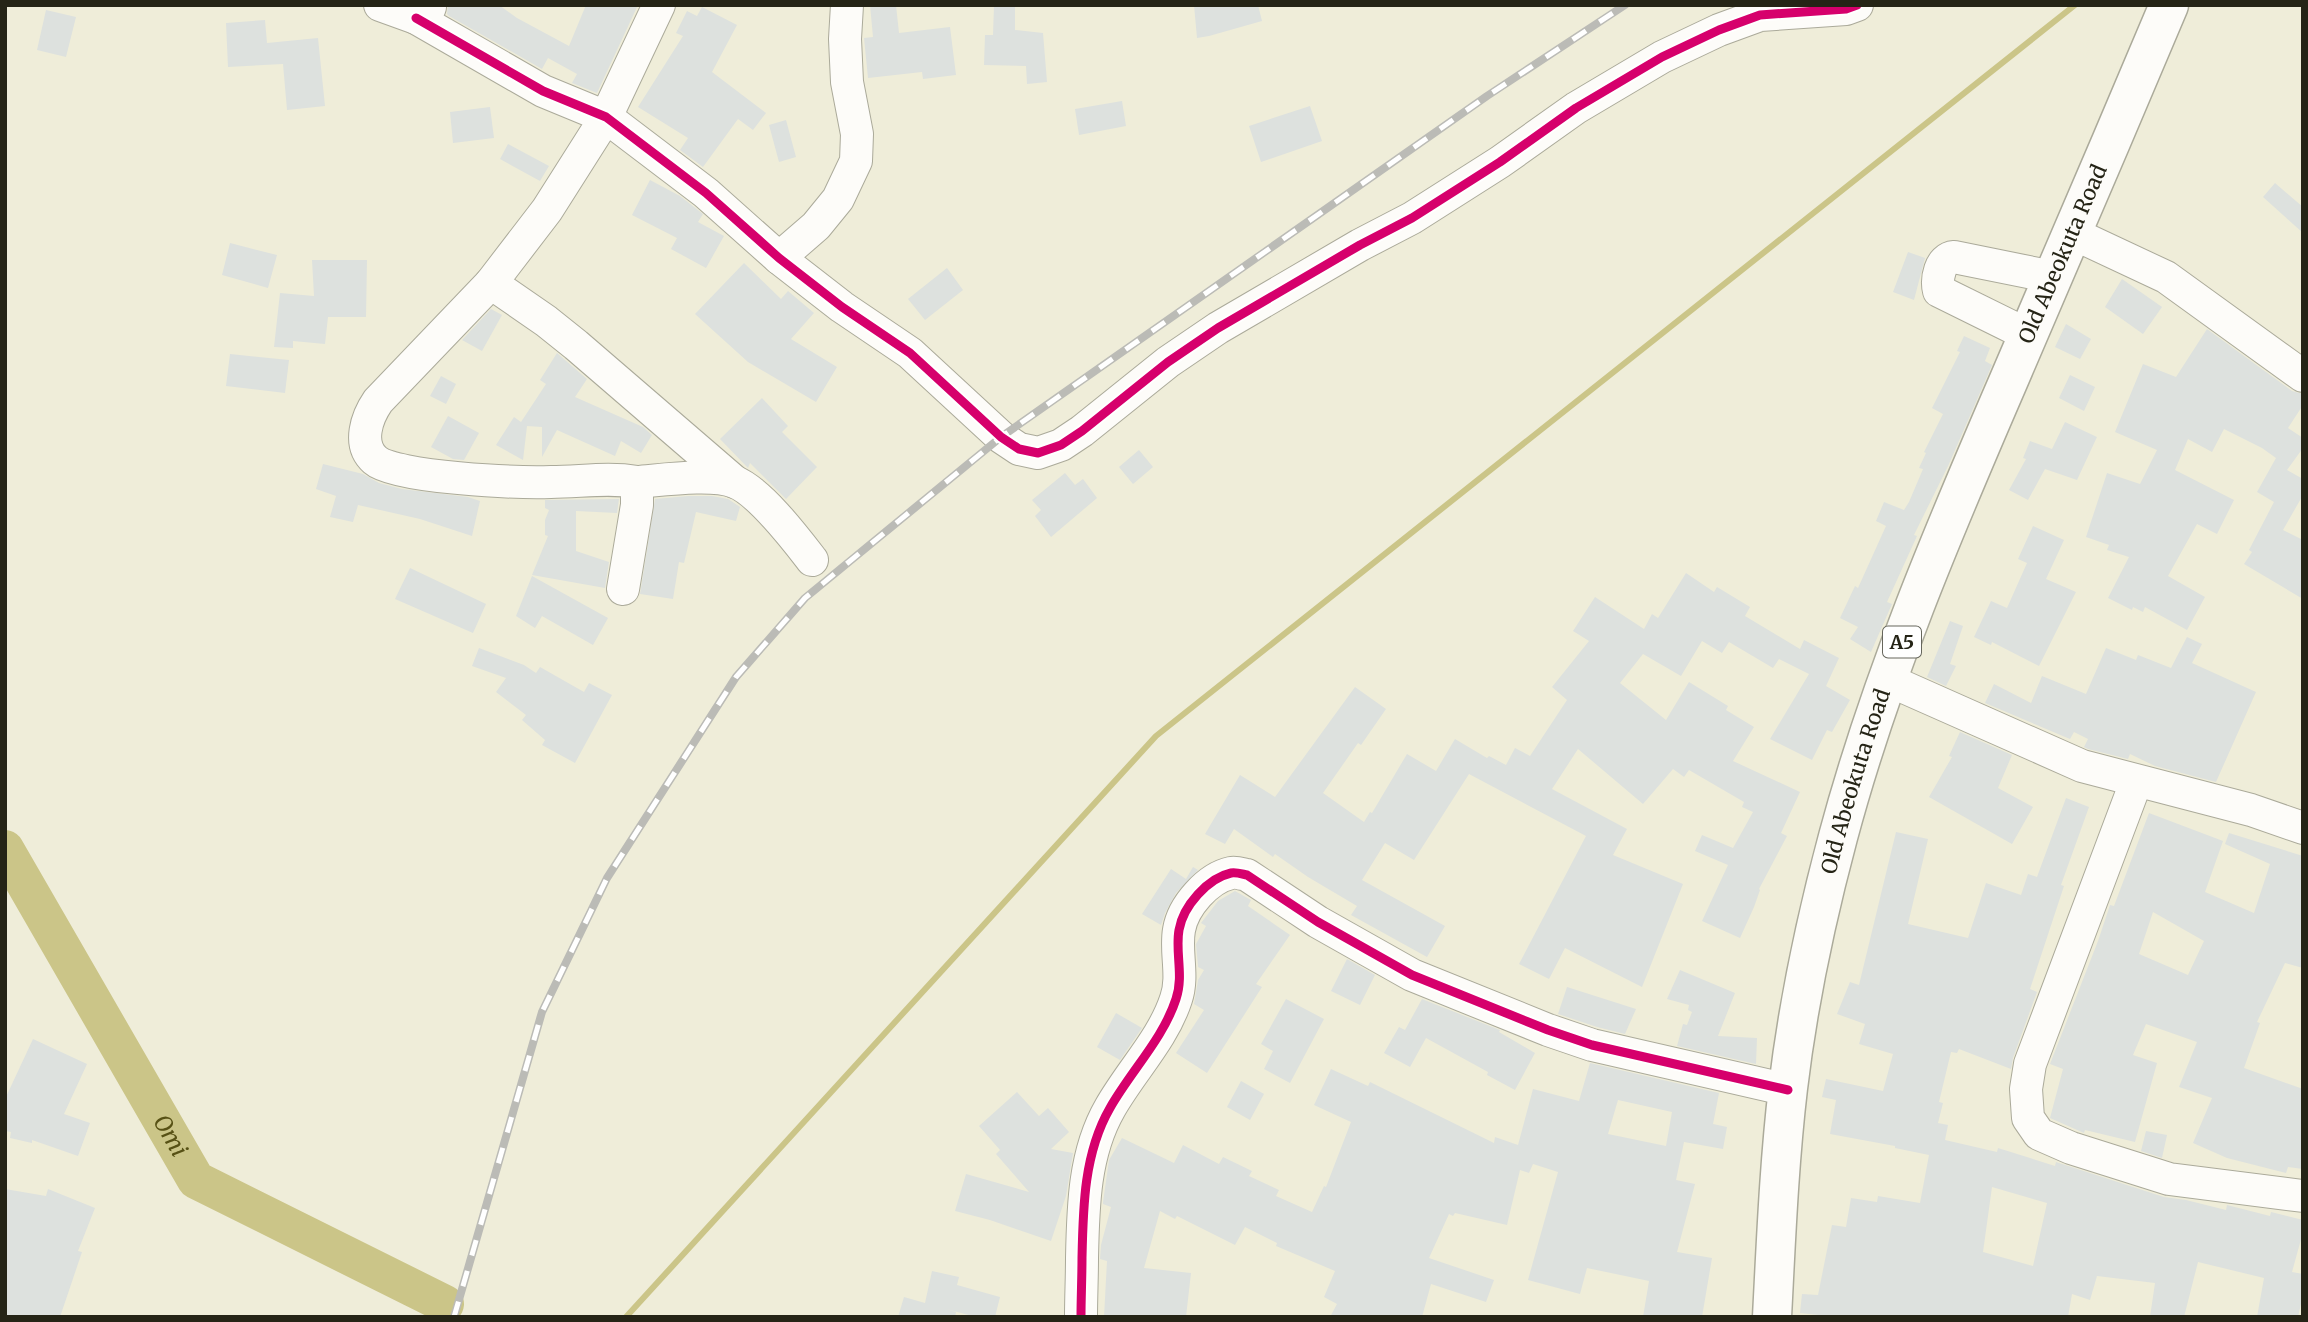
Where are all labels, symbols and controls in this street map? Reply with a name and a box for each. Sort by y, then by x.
street label: Old Abeokuta Road [2012,160,2113,347]
road number: A5 [1883,626,1921,657]
street label: Old Abeokuta Road [1815,685,1896,877]
water label: Omi [147,1109,195,1162]

